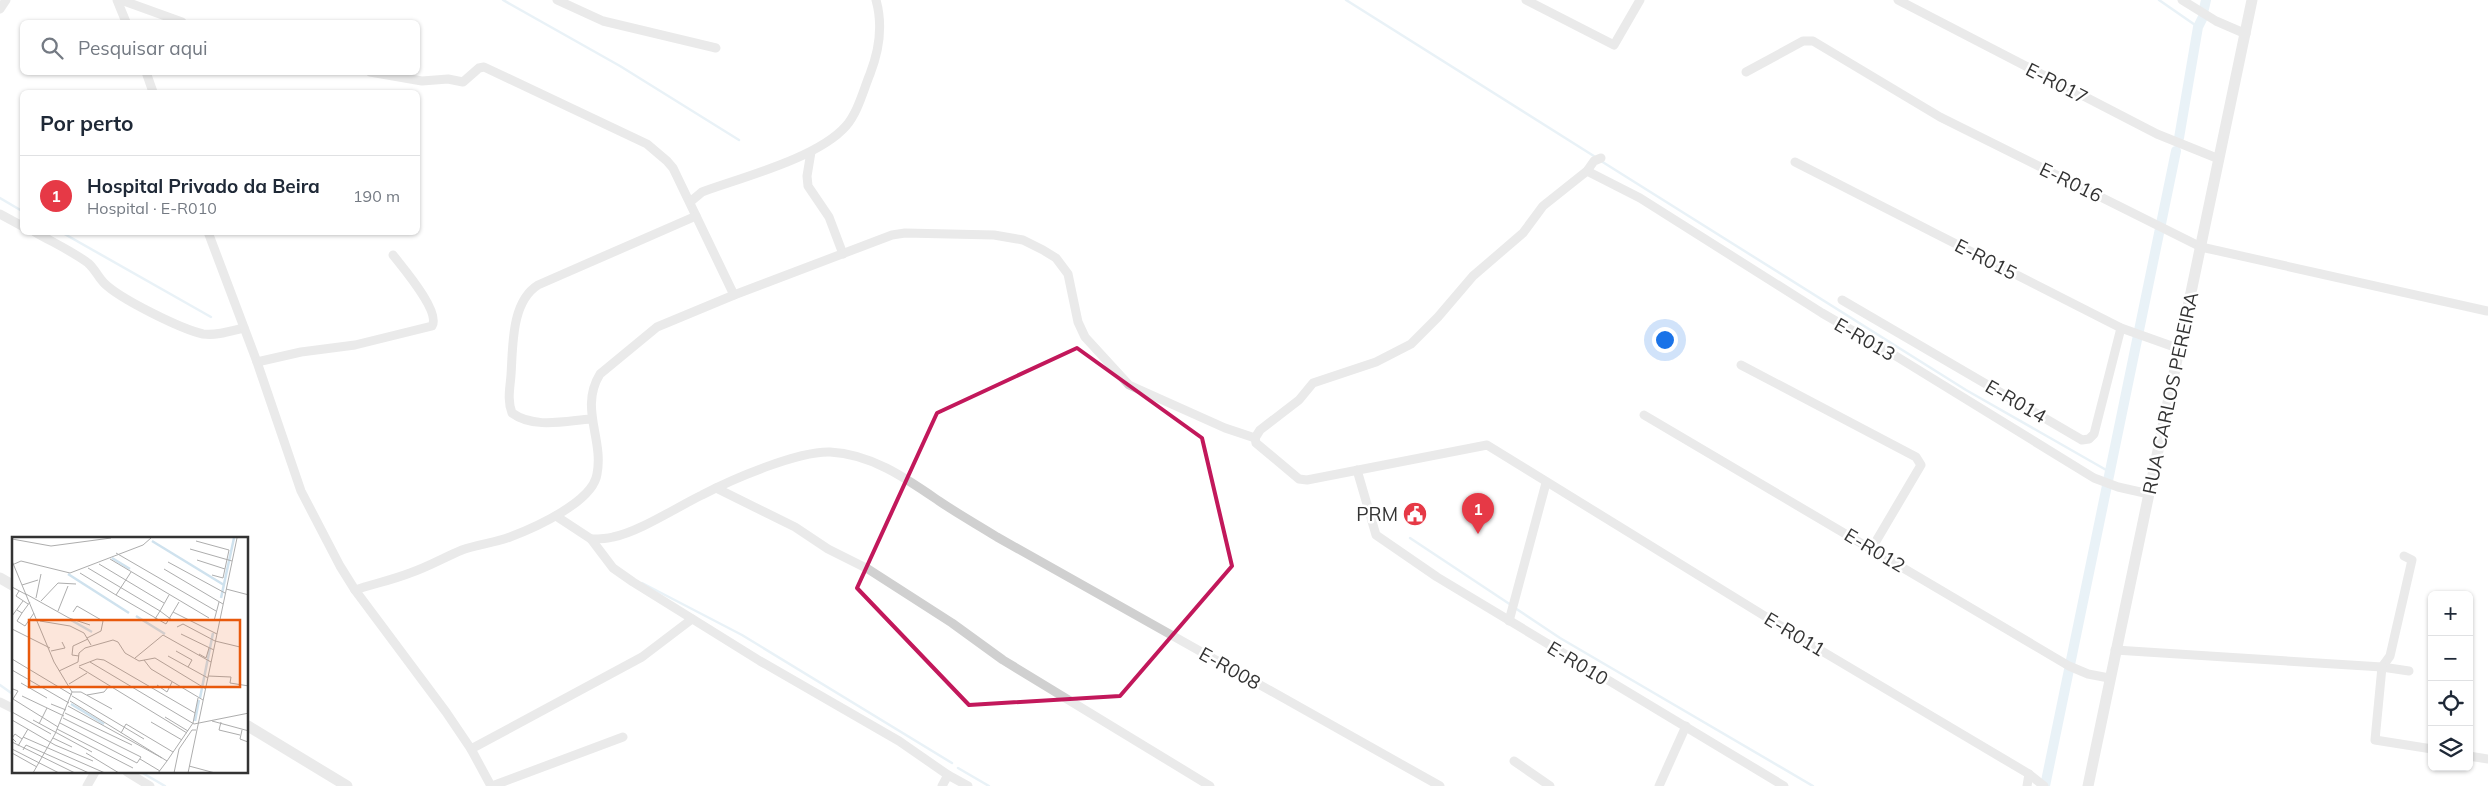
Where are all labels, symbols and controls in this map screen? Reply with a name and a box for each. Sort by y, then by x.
search box [20,20,420,75]
icon: search [38,34,66,62]
text: Pesquisar aqui [78,36,208,60]
street label: E-R017 [2022,57,2092,109]
text: Por perto [40,110,134,136]
street label: E-R016 [2036,157,2106,207]
text: Hospital Privado da Beira [87,174,320,198]
text: 1 [51,186,61,206]
text: 190 m [353,186,400,206]
text: Hospital · E-R010 [87,198,217,218]
street label: E-R015 [1951,233,2021,285]
street label: RUA CARLOS PEREIRA [2137,290,2203,496]
street label: E-R013 [1830,312,1900,366]
your location [1652,327,1678,353]
street label: E-R014 [1981,374,2051,428]
pin: 1 [1462,493,1494,534]
public building icon: PRM [1402,501,1428,527]
place label: PRM [1356,502,1398,526]
street label: E-R012 [1840,523,1910,577]
inset map [12,537,249,774]
map controls [2428,591,2473,771]
button: + [2428,591,2473,636]
street label: E-R011 [1760,607,1830,661]
street label: E-R010 [1543,636,1613,690]
button: − [2428,636,2473,681]
street label: E-R008 [1195,641,1265,695]
button: locate [2428,681,2473,726]
button: layers [2428,726,2473,771]

